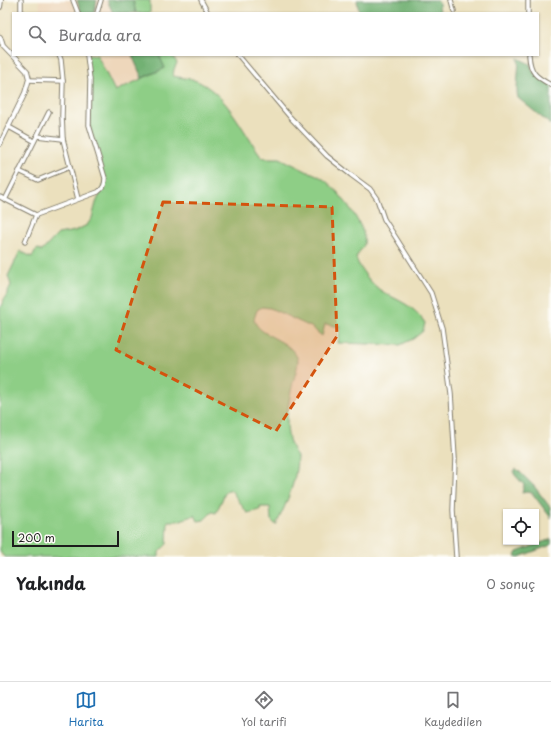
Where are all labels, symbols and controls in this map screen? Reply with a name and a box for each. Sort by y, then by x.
search box [12,12,539,56]
icon: search [26,23,48,45]
text: Burada ara [58,23,141,46]
map controls [503,509,539,545]
button: locate [503,509,539,545]
scale bar [12,529,119,548]
text: 200 m [18,529,55,546]
text: Yakında [16,570,86,596]
text: 0 sonuç [486,574,535,593]
tab: Harita [69,689,104,730]
tab: Yol tarifi [241,689,287,730]
tab: Kaydedilen [424,689,482,730]

